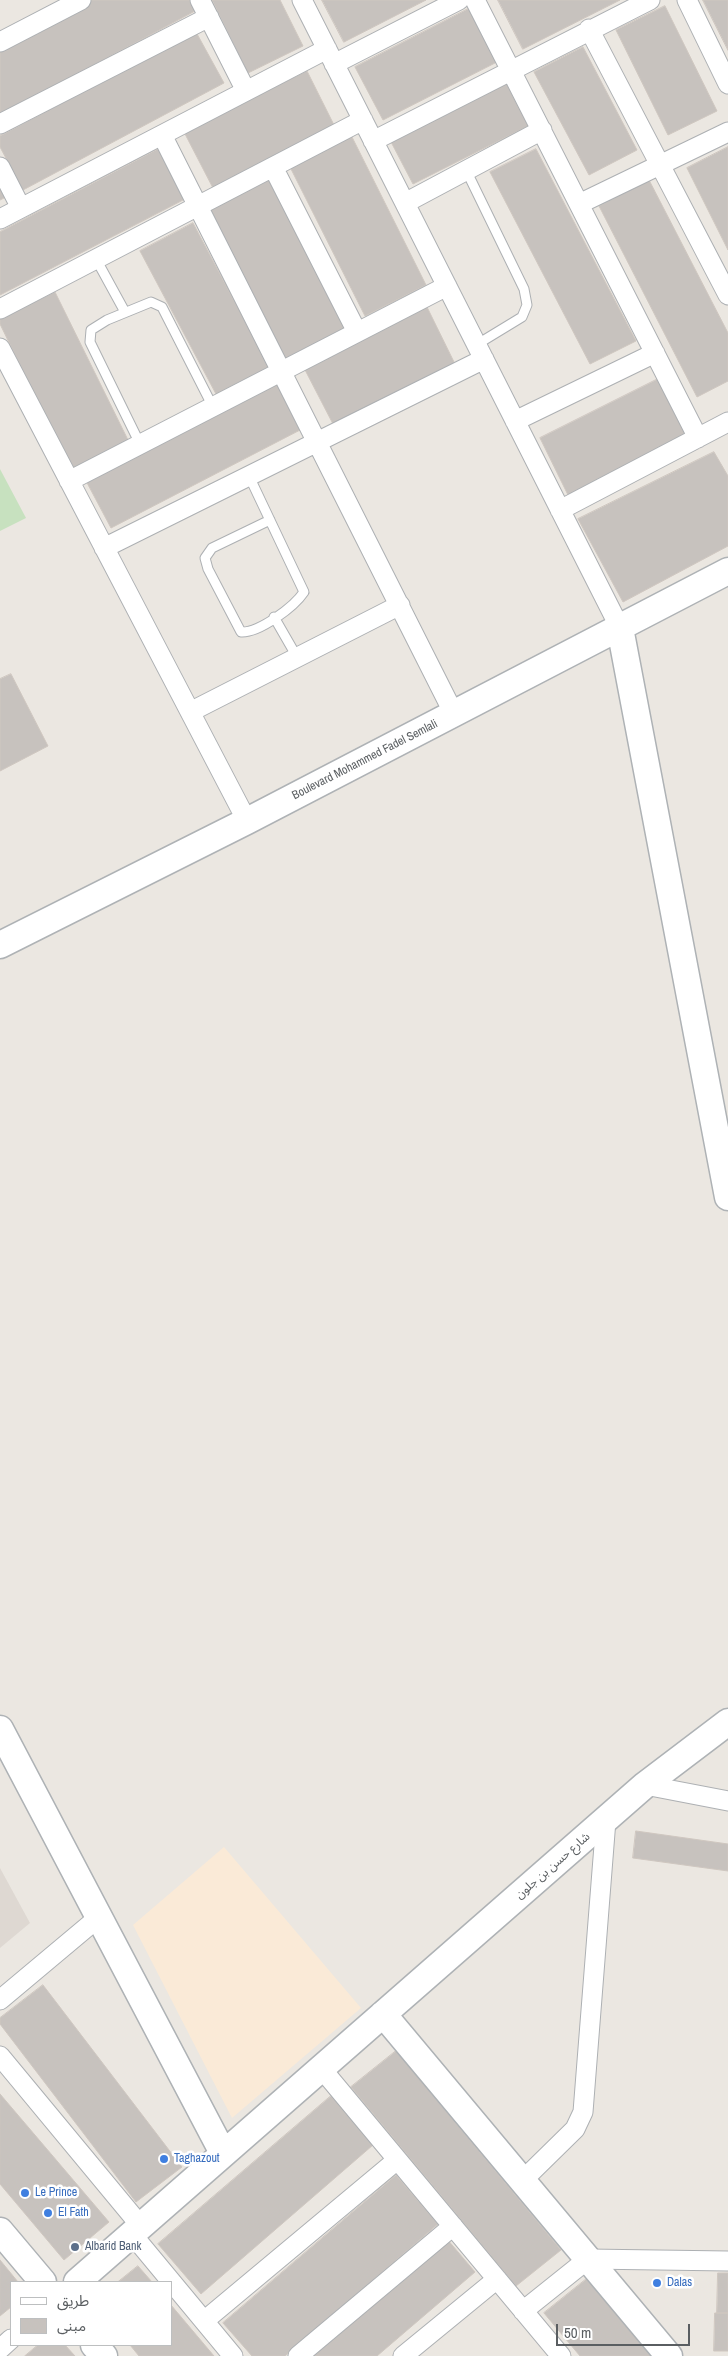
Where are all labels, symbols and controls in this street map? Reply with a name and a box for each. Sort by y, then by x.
street label: Boulevard Mohammed Fadel Semlali [290,717,440,803]
street label: شارع حسن بن جلون [513,1830,593,1902]
place label: Taghazout [174,2152,220,2166]
marker: Taghazout [158,2153,170,2165]
place label: Le Prince [35,2186,77,2200]
marker: Le Prince [19,2187,31,2199]
place label: El Fath [58,2206,89,2220]
marker: El Fath [42,2207,54,2219]
place label: Albarid Bank [85,2240,141,2254]
marker: Albarid Bank [69,2241,81,2253]
place label: Dalas [667,2276,692,2290]
marker: Dalas [651,2277,663,2289]
legend [10,2281,172,2346]
text: طريق [57,2290,89,2311]
scale bar [558,2314,692,2346]
text: مبنى [57,2315,86,2336]
text: 50 m [564,2322,591,2343]

